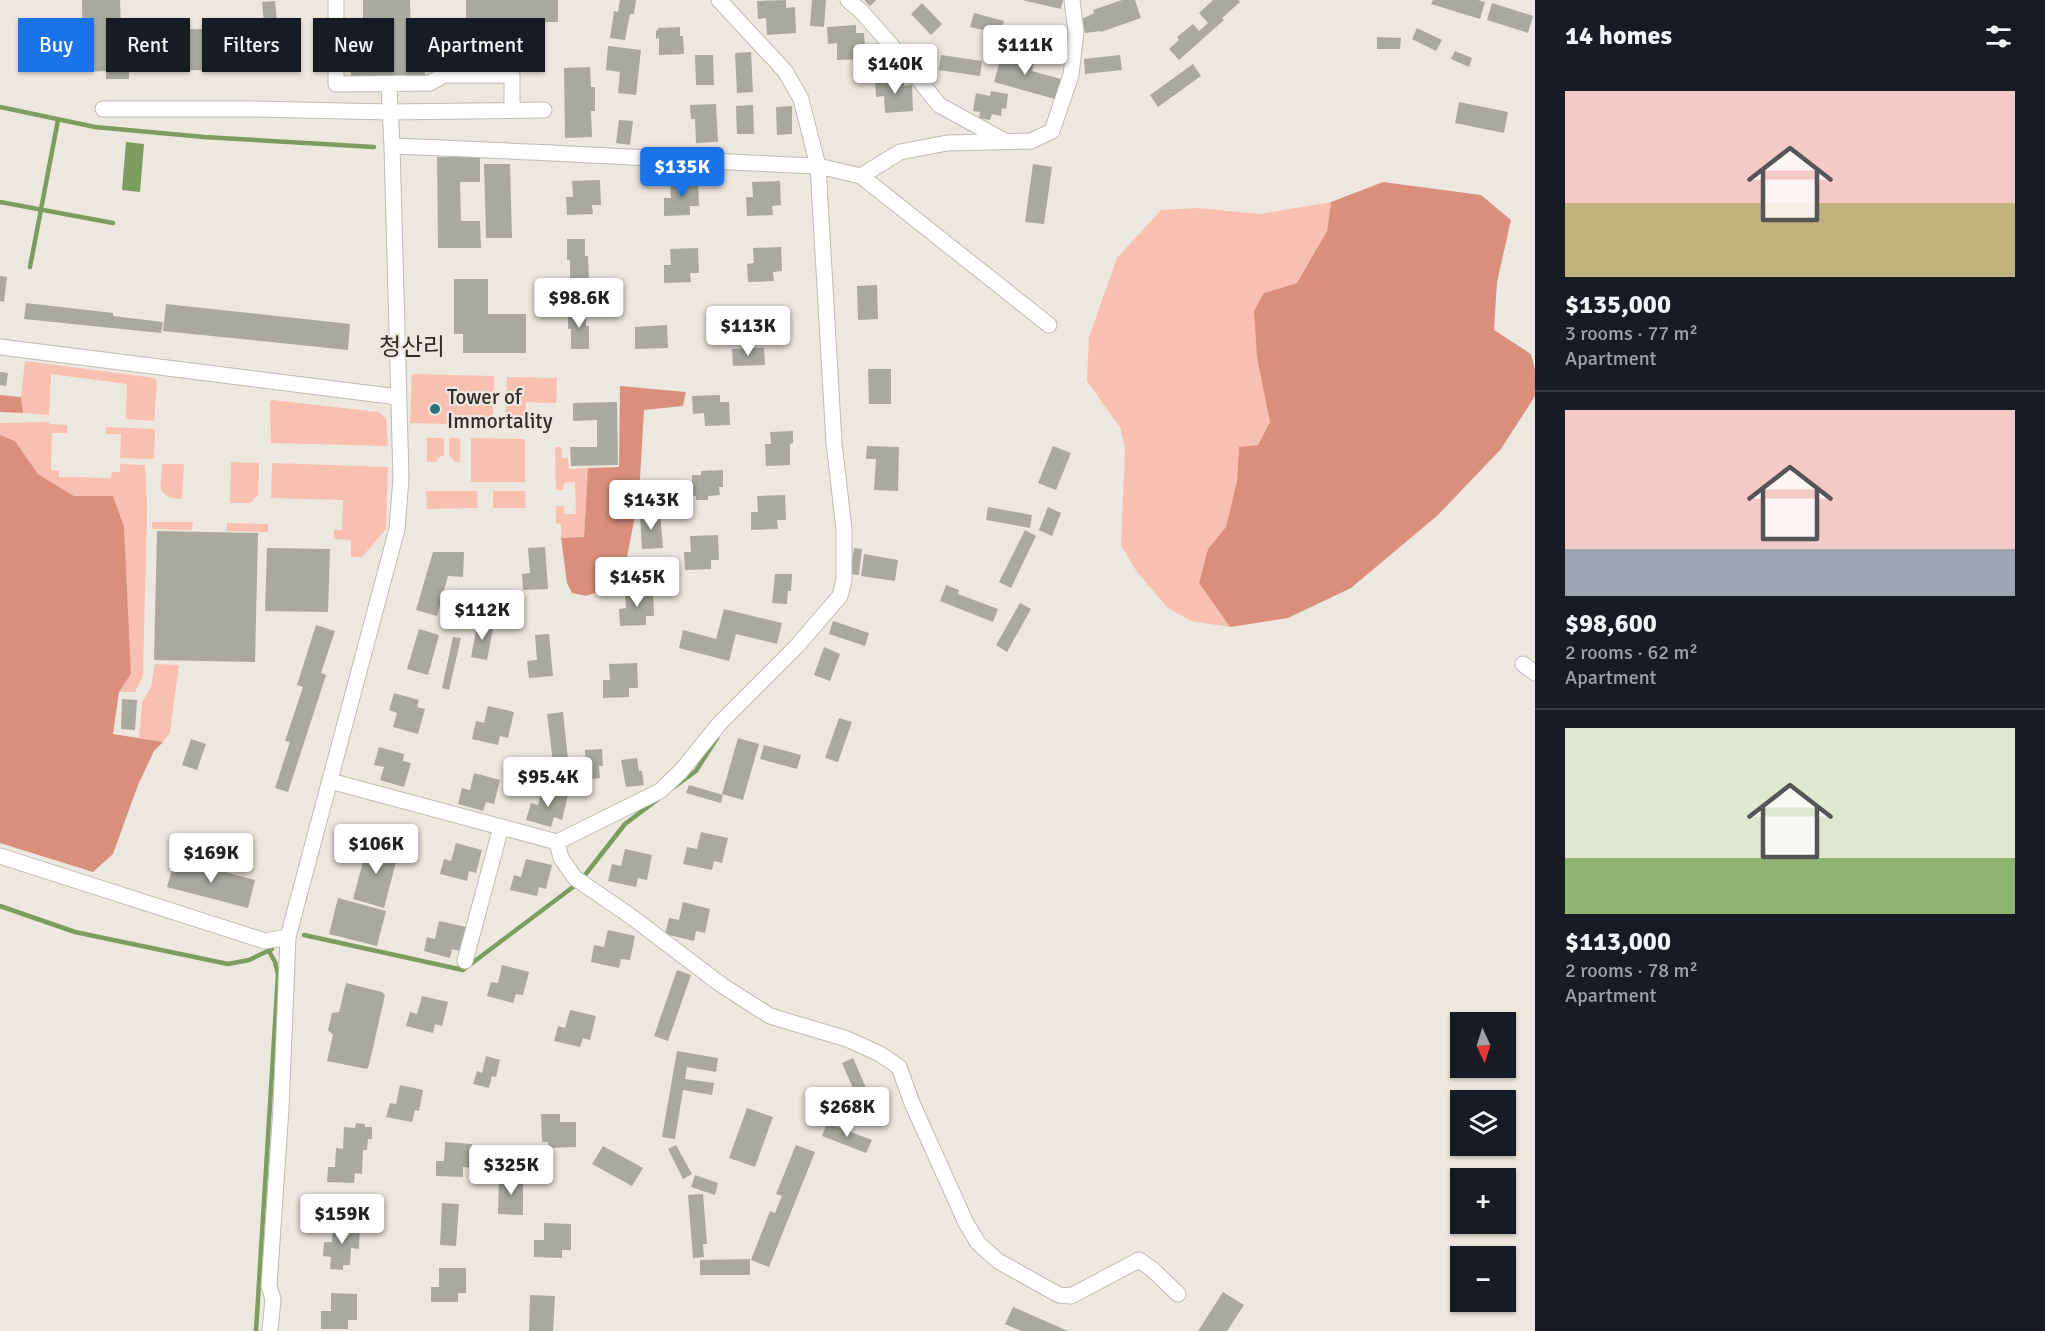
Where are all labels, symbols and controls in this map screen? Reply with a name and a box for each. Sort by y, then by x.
chip: Buy [18,18,94,72]
chip: Rent [106,18,190,72]
chip: Filters [202,18,301,72]
chip: New [313,18,394,72]
chip: Apartment [406,18,545,72]
text: 14 homes [1565,20,1672,52]
icon: filters [1982,20,2015,53]
pin: $111K [983,25,1067,76]
text: $111K [997,32,1053,57]
pin: $140K [853,44,937,95]
text: $140K [867,51,923,76]
icon: home [1736,130,1844,238]
pin: $135K [640,147,724,198]
text: $135K [654,154,710,179]
pin: $98.6K [530,278,628,329]
text: $98.6K [548,285,610,310]
text: $135,000 [1565,289,1671,321]
pin: $113K [706,306,790,357]
text: $113K [720,313,776,338]
text: 3 rooms · 77 m² [1565,321,1698,346]
district label: 청산리 [379,332,445,362]
text: Apartment [1565,346,1657,371]
place label: Tower of Immortality [447,384,553,434]
marker: Tower of Immortality [428,402,442,416]
icon: home [1736,449,1844,557]
pin: $143K [609,480,693,531]
text: $143K [623,487,679,512]
pin: $145K [595,557,679,608]
text: $145K [609,564,665,589]
pin: $112K [440,590,524,641]
text: $112K [454,597,510,622]
text: $98,600 [1565,608,1657,640]
text: 2 rooms · 62 m² [1565,640,1698,665]
text: Apartment [1565,665,1657,690]
pin: $95.4K [499,757,597,808]
text: $95.4K [517,764,579,789]
icon: home [1736,767,1844,875]
pin: $106K [334,824,418,875]
text: $106K [348,831,404,856]
pin: $169K [169,833,253,884]
text: $169K [183,840,239,865]
text: $113,000 [1565,926,1671,958]
text: 2 rooms · 78 m² [1565,958,1698,983]
text: Apartment [1565,983,1657,1008]
north arrow [1450,1012,1516,1078]
map controls [1450,1012,1516,1312]
pin: $268K [805,1087,889,1138]
button: layers [1450,1090,1516,1156]
text: $268K [819,1094,875,1119]
pin: $325K [469,1145,553,1196]
text: $325K [483,1152,539,1177]
button: + [1450,1168,1516,1234]
pin: $159K [300,1194,384,1245]
text: $159K [314,1201,370,1226]
button: − [1450,1246,1516,1312]

